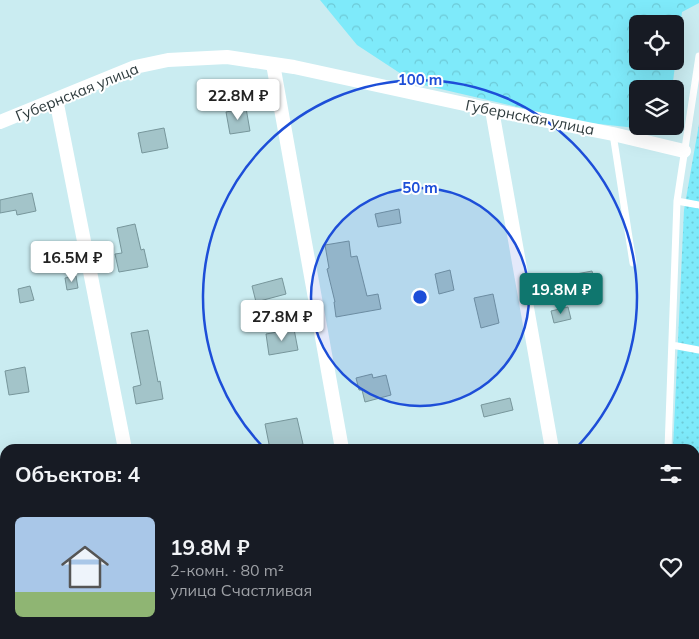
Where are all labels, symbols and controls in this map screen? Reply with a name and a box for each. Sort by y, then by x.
map controls [629,15,684,135]
button: locate [629,15,684,70]
street label: Губернская улица [13,59,141,125]
text: 100 m [398,70,442,89]
pin: 22.8M ₽ [192,78,284,121]
button: layers [629,80,684,135]
text: 22.8M ₽ [208,85,268,105]
street label: Губернская улица [464,95,596,139]
text: 50 m [402,178,438,197]
pin: 16.5M ₽ [26,240,118,283]
text: 16.5M ₽ [42,247,102,267]
pin: 19.8M ₽ [515,272,607,315]
text: 19.8M ₽ [531,279,591,299]
centre of rings [411,288,429,306]
pin: 27.8M ₽ [236,300,328,342]
text: 27.8M ₽ [252,306,312,326]
icon: filters [657,460,685,488]
text: Объектов: 4 [15,461,140,487]
text: 19.8M ₽ [170,534,250,560]
icon: home [55,537,115,597]
icon: heart [657,553,685,581]
text: 2-комн. · 80 m² [170,560,284,580]
text: улица Счастливая [170,580,312,600]

